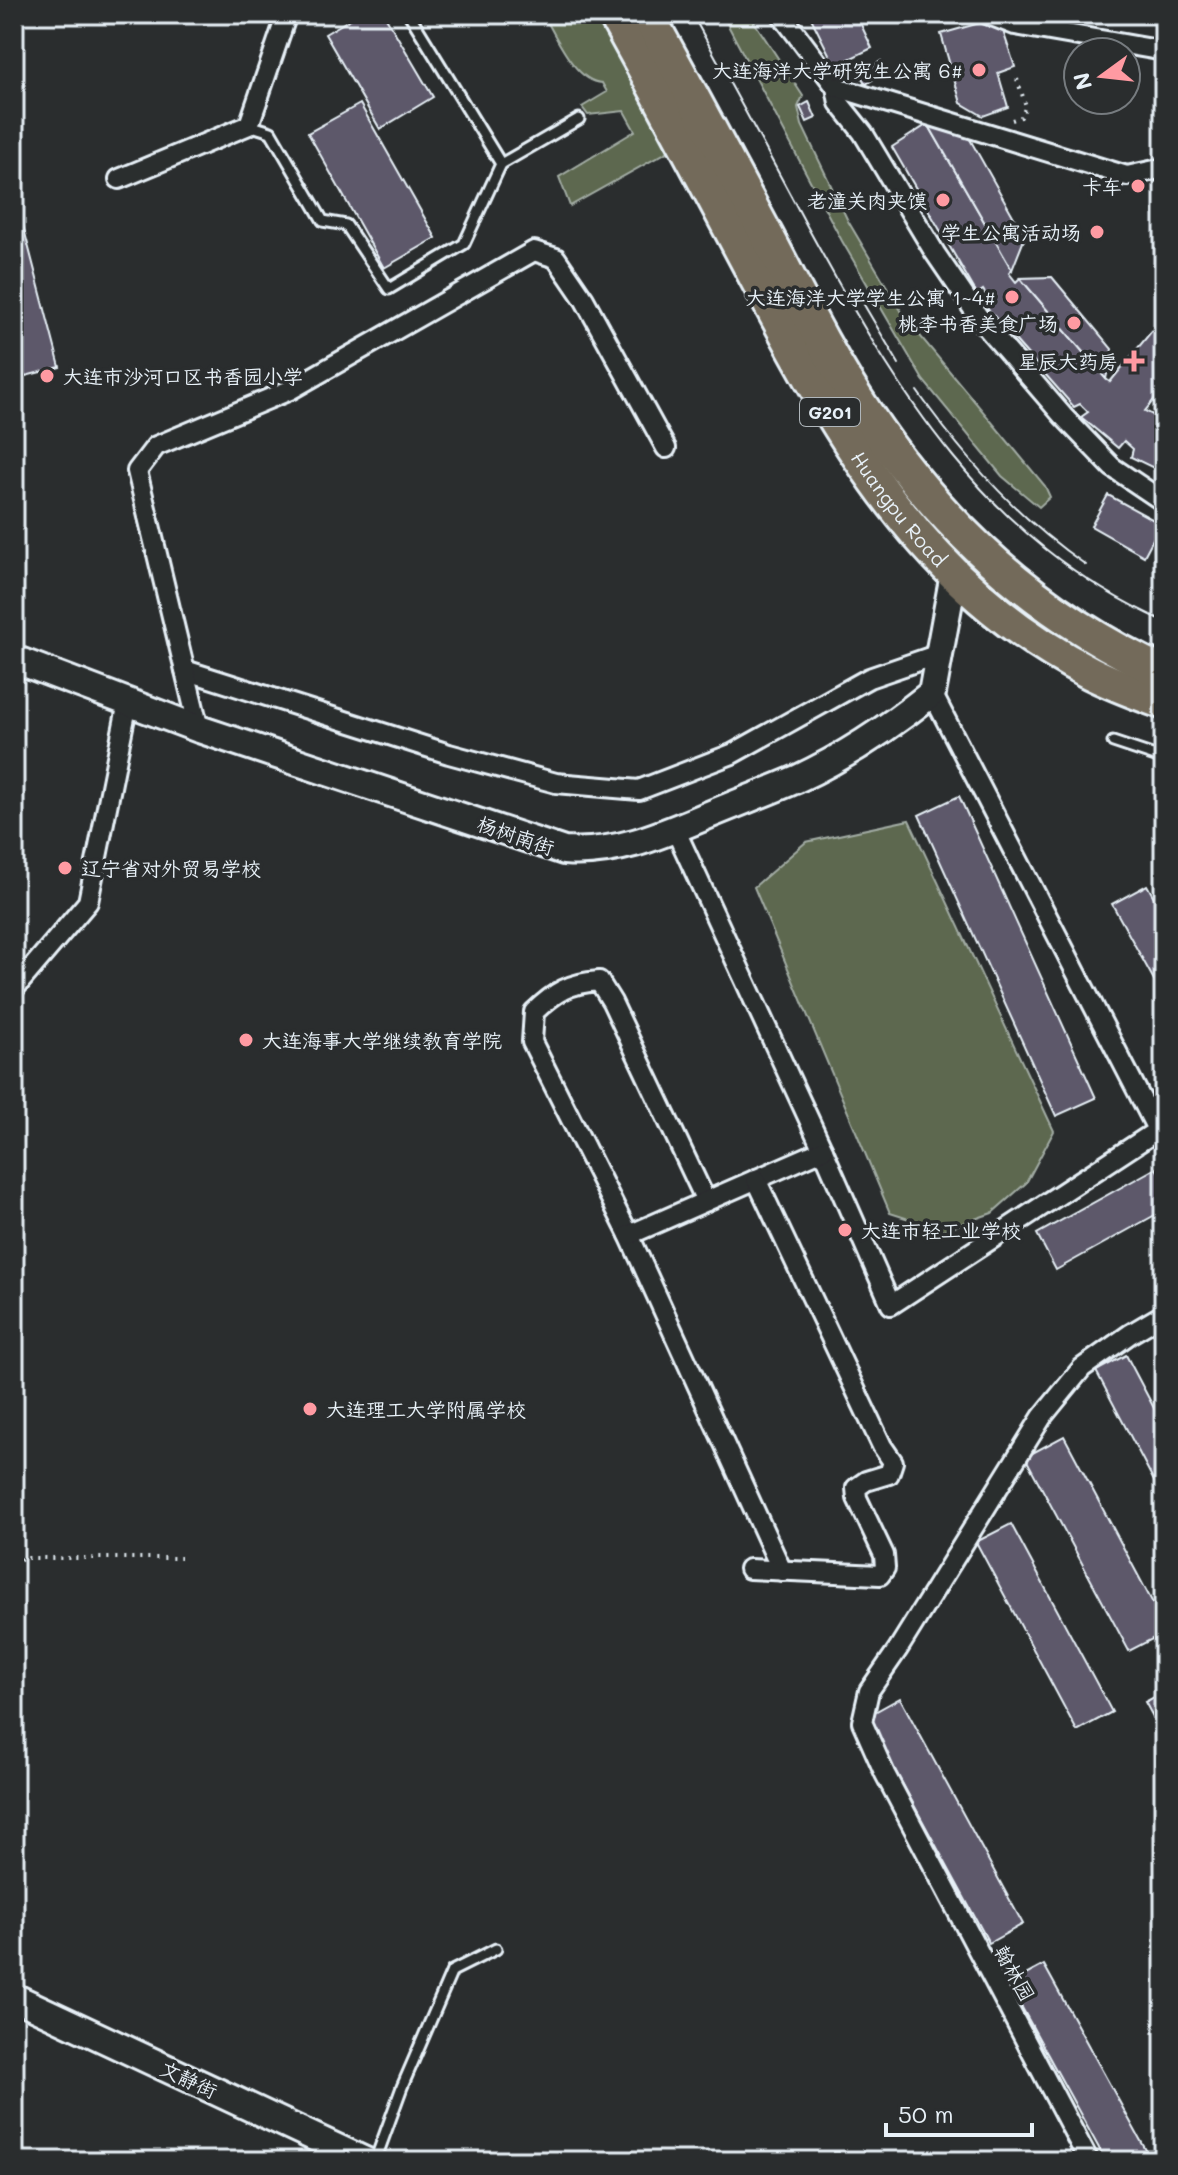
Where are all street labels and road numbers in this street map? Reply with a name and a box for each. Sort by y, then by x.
road number: G201 [800,398,860,426]
street label: Huangpu Road [846,446,953,572]
street label: 杨树南街 [474,810,558,860]
street label: 翰林园 [989,1940,1041,2006]
street label: 文静街 [156,2055,222,2103]

